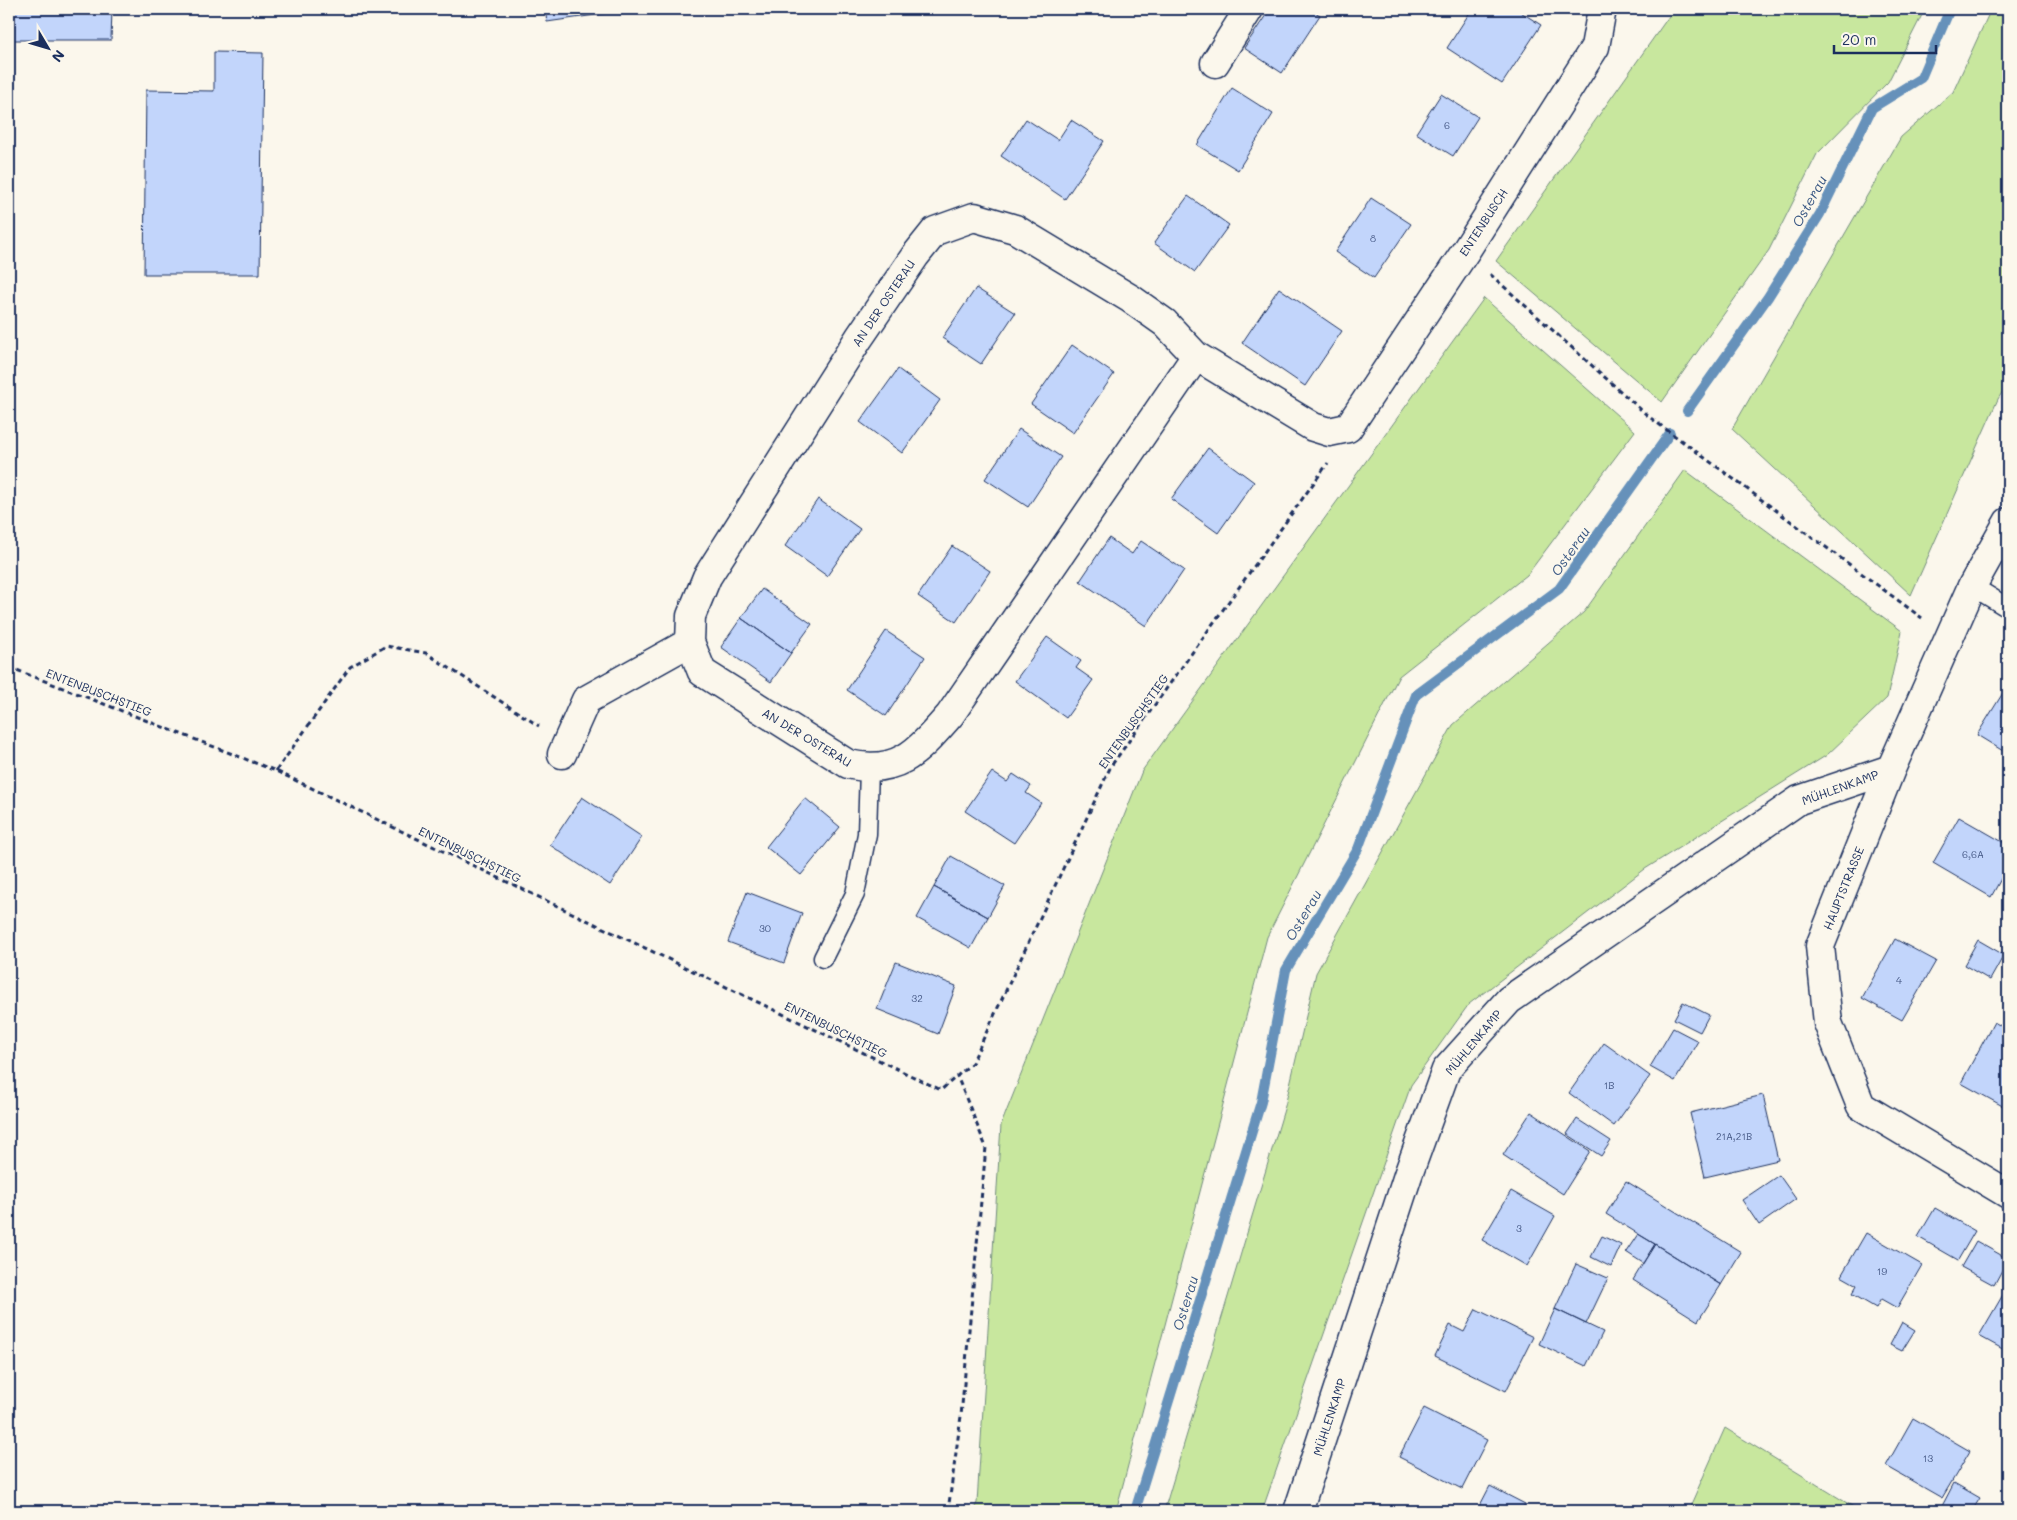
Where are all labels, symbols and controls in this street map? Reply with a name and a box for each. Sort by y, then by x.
north arrow [22,22,72,72]
scale bar [1834,22,1937,54]
text: 20 m [1842,29,1876,49]
text: N [48,46,69,66]
house number: 6 [1444,118,1450,132]
water label: Osterau [1787,172,1831,230]
street label: ENTENBUSCH [1455,185,1511,259]
house number: 8 [1370,231,1376,245]
street label: AN DER OSTERAU [848,256,918,350]
water label: Osterau [1546,523,1594,579]
street label: ENTENBUSCHSTIEG [44,664,154,720]
street label: ENTENBUSCHSTIEG [1094,670,1172,771]
street label: AN DER OSTERAU [759,704,855,770]
street label: MÜHLENKAMP [1799,766,1881,808]
street label: ENTENBUSCHSTIEG [416,822,524,886]
street label: HAUPTSTRASSE [1819,844,1867,932]
house number: 6,6A [1962,847,1984,861]
water label: Osterau [1280,886,1326,944]
house number: 30 [759,921,771,935]
house number: 4 [1896,973,1902,987]
house number: 32 [911,991,923,1005]
street label: ENTENBUSCHSTIEG [782,997,890,1061]
street label: MÜHLENKAMP [1441,1006,1505,1078]
house number: 1B [1604,1078,1614,1092]
house number: 21A,21B [1716,1129,1752,1143]
house number: 3 [1516,1221,1522,1235]
house number: 19 [1877,1264,1887,1278]
water label: Osterau [1168,1273,1202,1333]
street label: MÜHLENKAMP [1309,1376,1349,1458]
house number: 13 [1923,1451,1933,1465]

